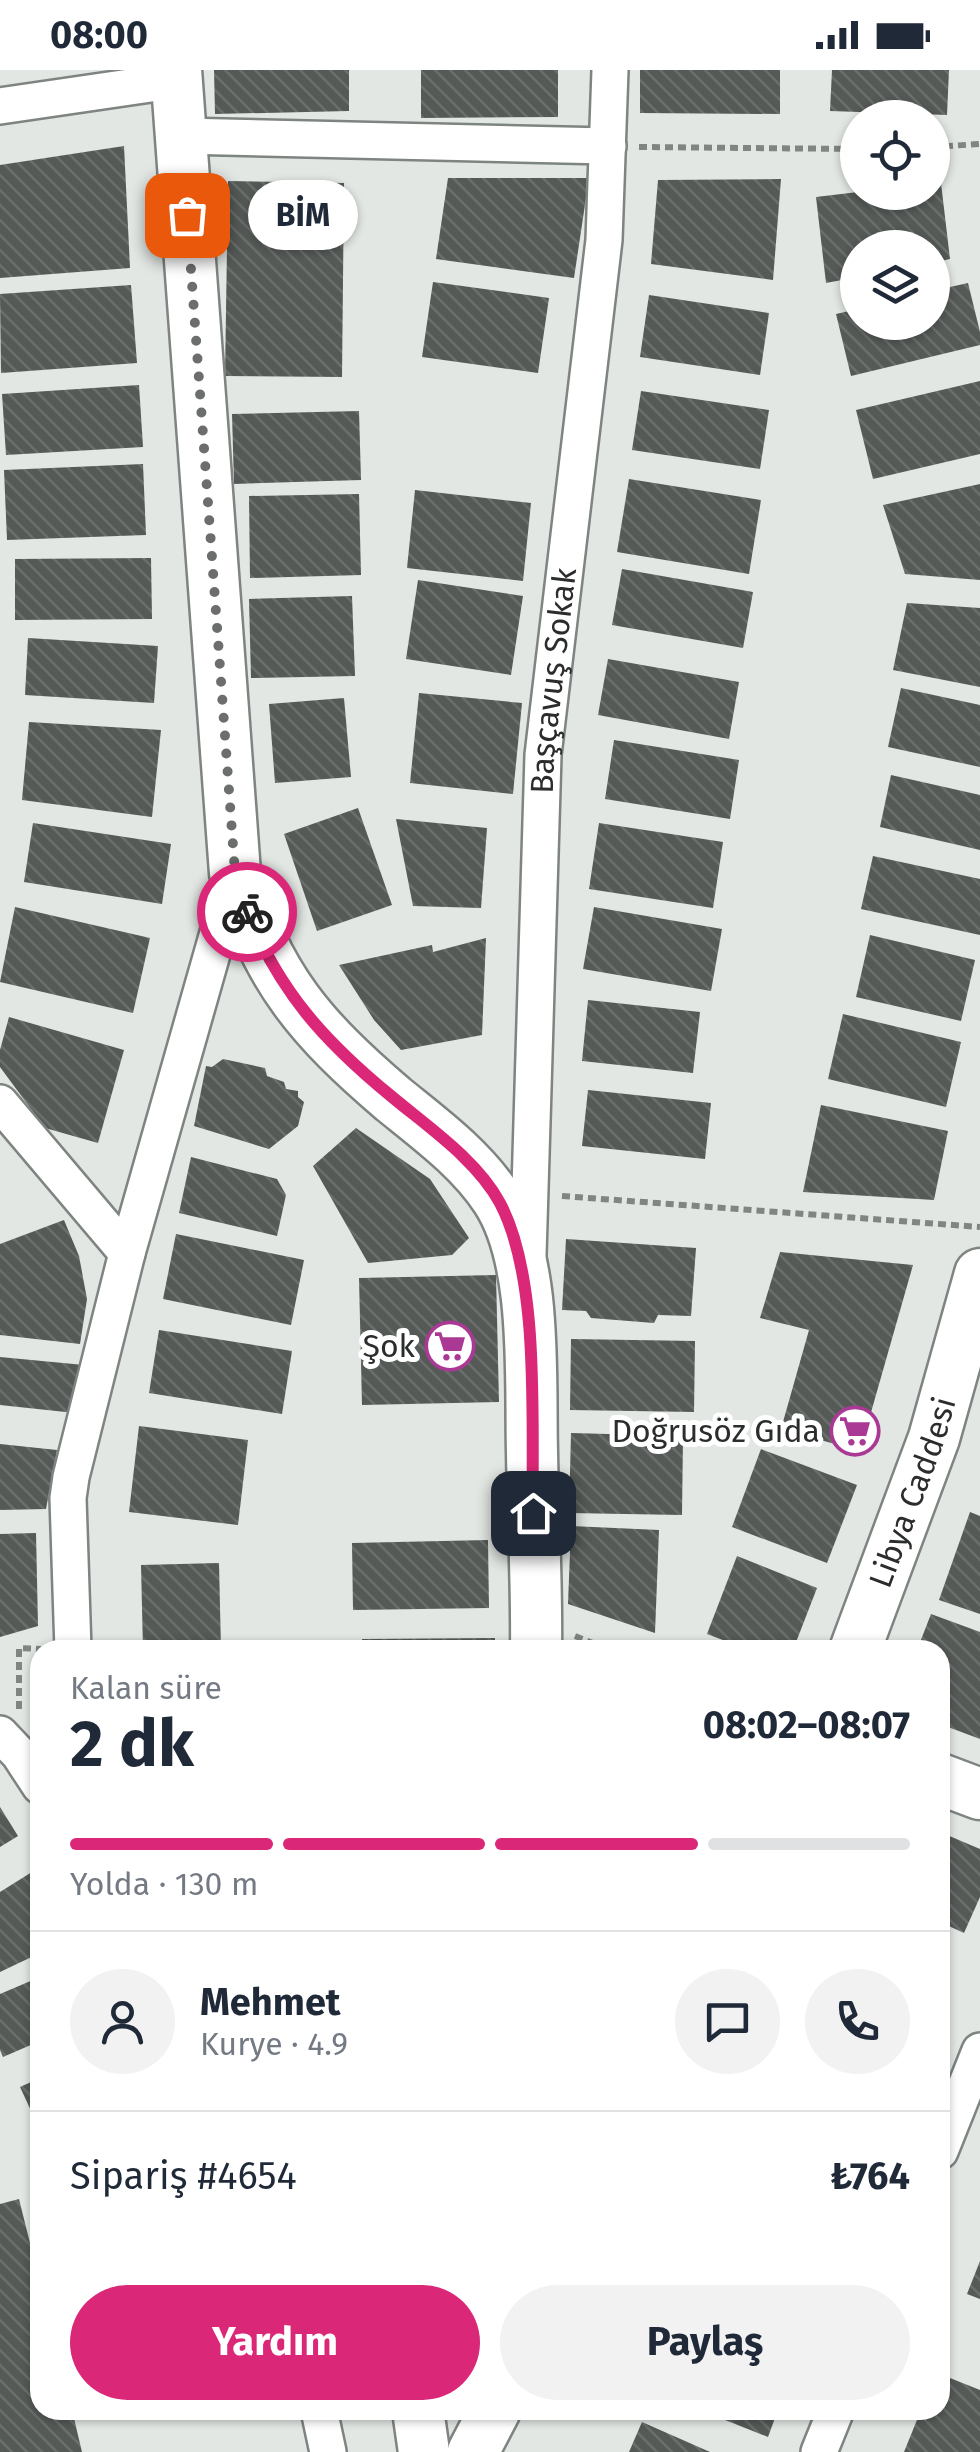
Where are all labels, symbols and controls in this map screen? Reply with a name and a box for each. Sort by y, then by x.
text: 08:00 [50,12,148,58]
map controls [840,100,950,340]
button: locate [840,100,950,210]
pin [145,173,230,258]
callout: BİM [247,180,357,250]
icon: bag [160,188,215,243]
text: BİM [276,196,330,234]
button: layers [840,230,950,340]
street label: Başçavuş Sokak [523,565,584,794]
courier [197,862,297,962]
icon: bike [220,885,275,940]
supermarket icon: Şok [424,1320,476,1372]
place label: Şok [362,1327,416,1365]
street label: Libya Caddesi [861,1393,964,1593]
supermarket icon: Doğrusöz Gıda [829,1405,881,1457]
place label: Doğrusöz Gıda [611,1412,820,1450]
pin [491,1471,576,1556]
icon: home [506,1486,561,1541]
text: Kalan süre [70,1669,222,1707]
text: 08:02–08:07 [703,1702,910,1748]
text: 2 dk [70,1705,194,1783]
text: Yolda · 130 m [70,1865,258,1903]
button: person [70,1969,175,2074]
button: chat [675,1969,780,2074]
button: phone [805,1969,910,2074]
text: Mehmet [200,1979,341,2025]
text: Kurye · 4.9 [200,2025,348,2063]
text: Sipariş #4654 [70,2153,297,2199]
text: ₺764 [830,2153,910,2199]
button: Yardım [70,2285,480,2400]
button: Paylaş [500,2285,910,2400]

